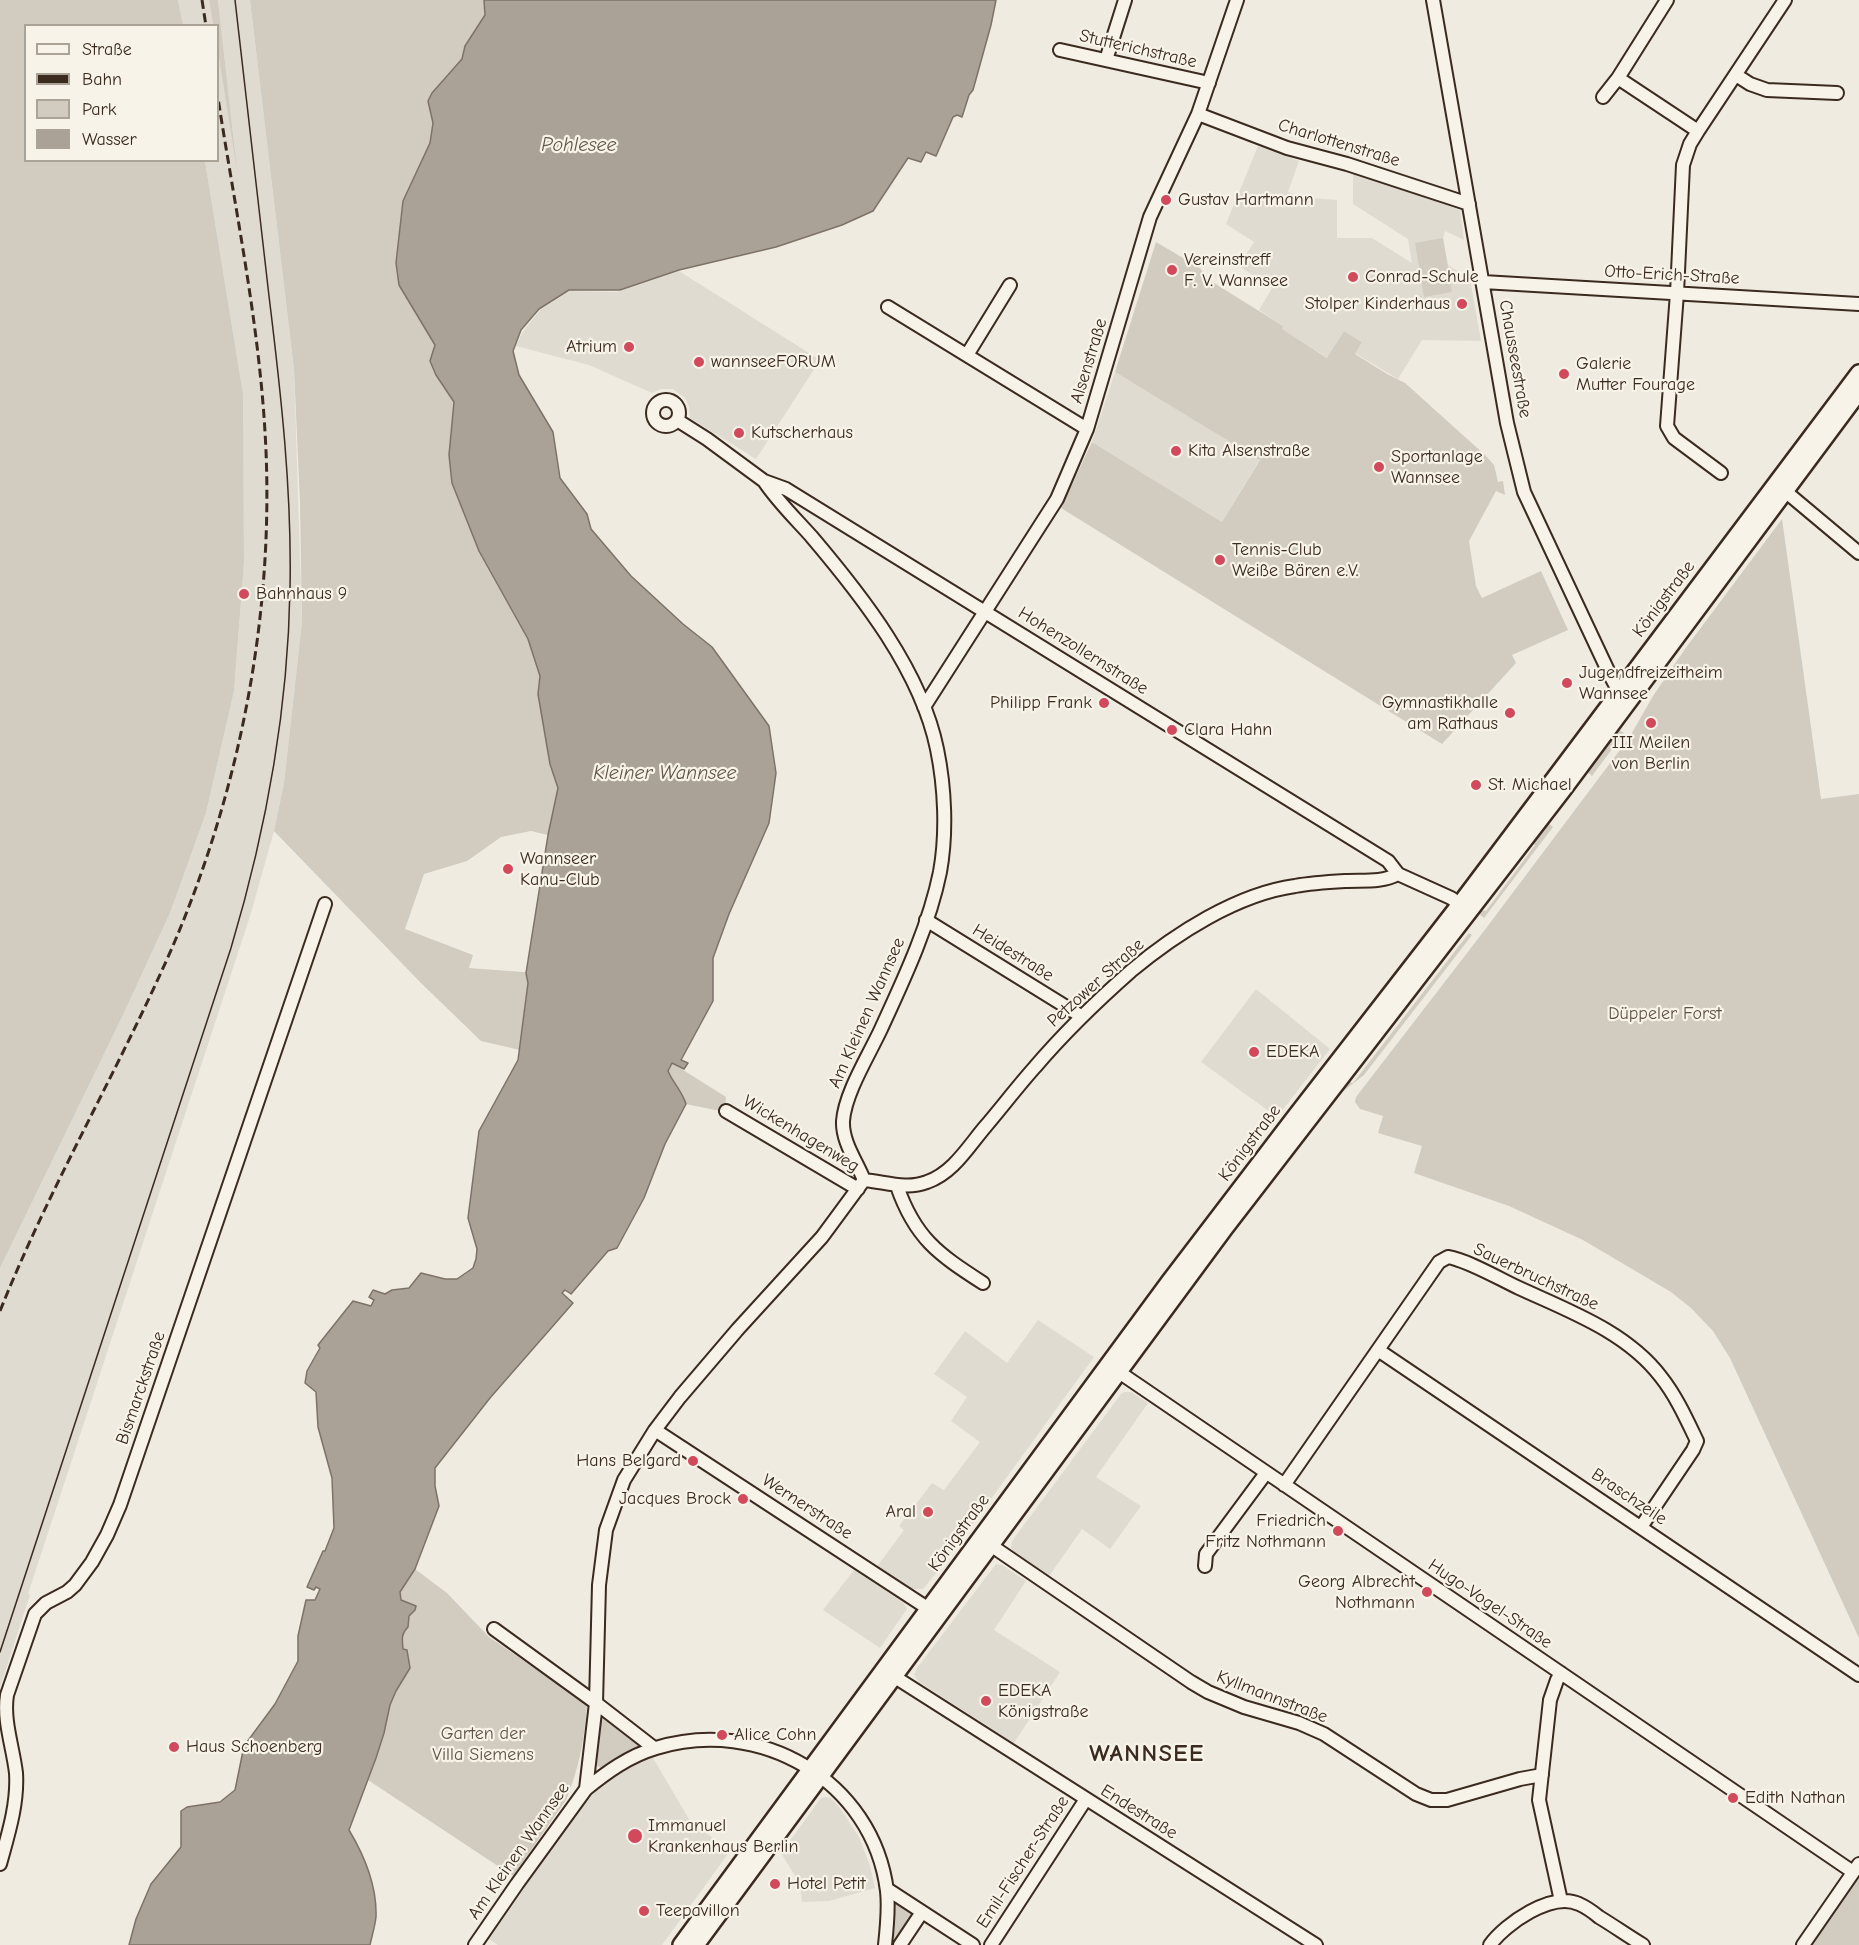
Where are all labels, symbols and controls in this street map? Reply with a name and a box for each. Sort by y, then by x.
legend [24,24,219,162]
street label: Stutterichstraße [1077,25,1199,73]
text: Straße [82,39,132,60]
text: Bahn [82,69,122,90]
text: Park [82,99,116,120]
street label: Charlottenstraße [1275,114,1403,172]
text: Wasser [82,129,137,150]
water label: Pohlesee [541,133,617,157]
place label: Gustav Hartmann [1178,189,1314,211]
marker: Gustav Hartmann [1159,193,1173,207]
place label: Vereinstreff F. V. Wannsee [1184,249,1288,292]
street label: Otto-Erich-Straße [1604,261,1740,289]
marker: Vereinstreff F. V. Wannsee [1165,263,1179,277]
place label: Conrad-Schule [1365,266,1479,288]
marker: Conrad-Schule [1346,270,1360,284]
place label: Stolper Kinderhaus [1305,293,1450,315]
marker: Stolper Kinderhaus [1455,297,1469,311]
street label: Chausseestraße [1494,298,1536,420]
street label: Alsenstraße [1066,316,1112,406]
place label: Atrium [566,336,617,358]
marker: Atrium [622,340,636,354]
place label: wannseeFORUM [711,351,836,373]
place label: Galerie Mutter Fourage [1576,353,1695,395]
marker: wannseeFORUM [692,355,706,369]
marker: Galerie Mutter Fourage [1557,367,1571,381]
place label: Kutscherhaus [751,422,853,444]
marker: Kutscherhaus [732,426,746,440]
place label: Kita Alsenstraße [1188,440,1310,462]
marker: Kita Alsenstraße [1169,444,1183,458]
place label: Sportanlage Wannsee [1391,446,1483,488]
marker: Sportanlage Wannsee [1372,460,1386,474]
place label: Tennis-Club Weiße Bären e.V. [1232,539,1359,582]
marker: Tennis-Club Weiße Bären e.V. [1213,553,1227,567]
street label: Königstraße [1628,556,1700,642]
place label: Bahnhaus 9 [256,583,347,605]
marker: Bahnhaus 9 [237,587,251,601]
street label: Hohenzollernstraße [1014,602,1152,700]
place label: Jugendfreizeitheim Wannsee [1579,662,1723,704]
marker: Jugendfreizeitheim Wannsee [1560,676,1574,690]
place label: Philipp Frank [990,692,1092,714]
place label: Gymnastikhalle am Rathaus [1382,692,1498,734]
marker: Philipp Frank [1097,696,1111,710]
marker: Gymnastikhalle am Rathaus [1503,706,1517,720]
marker: III Meilen von Berlin [1644,716,1658,730]
place label: Clara Hahn [1184,719,1272,741]
marker: Clara Hahn [1165,723,1179,737]
place label: III Meilen von Berlin [1612,732,1690,774]
water label: Kleiner Wannsee [593,761,737,785]
place label: St. Michael [1488,774,1572,796]
marker: St. Michael [1469,778,1483,792]
place label: Wannseer Kanu-Club [520,848,600,890]
marker: Wannseer Kanu-Club [501,862,515,876]
street label: Heidestraße [968,919,1058,987]
street label: Am Kleinen Wannsee [824,934,910,1092]
street label: Petzower Straße [1043,934,1149,1032]
park label: Düppeler Forst [1608,1003,1722,1025]
place label: EDEKA [1266,1041,1320,1063]
marker: EDEKA [1247,1045,1261,1059]
street label: Wickenhagenweg [739,1091,863,1177]
street label: Königstraße [1214,1100,1286,1186]
street label: Sauerbruchstraße [1470,1238,1602,1316]
street label: Bismarckstraße [112,1329,170,1447]
place label: Hans Belgard [576,1450,681,1472]
marker: Hans Belgard [686,1454,700,1468]
street label: Braschzeile [1587,1464,1671,1530]
street label: Wernerstraße [758,1470,856,1544]
place label: Jacques Brock [619,1488,731,1510]
street label: Königstraße [924,1490,994,1576]
marker: Jacques Brock [736,1492,750,1506]
place label: Aral [886,1501,916,1523]
marker: Aral [921,1505,935,1519]
place label: Friedrich Fritz Nothmann [1205,1510,1326,1552]
marker: Friedrich Fritz Nothmann [1331,1524,1345,1538]
street label: Hugo-Vogel-Straße [1424,1554,1556,1654]
place label: Georg Albrecht Nothmann [1298,1571,1415,1614]
marker: Georg Albrecht Nothmann [1420,1585,1434,1599]
street label: Kyllmannstraße [1213,1666,1331,1728]
place label: EDEKA Königstraße [998,1680,1088,1722]
marker: EDEKA Königstraße [979,1694,993,1708]
park label: Garten der Villa Siemens [432,1723,534,1766]
place label: Alice Cohn [734,1724,816,1746]
marker: Alice Cohn [715,1728,729,1742]
place label: Haus Schoenberg [186,1736,323,1758]
marker: Haus Schoenberg [167,1740,181,1754]
district label: WANNSEE [1089,1740,1205,1768]
street label: Am Kleinen Wannsee [464,1778,574,1924]
street label: Endestraße [1097,1780,1181,1844]
place label: Edith Nathan [1745,1787,1845,1809]
marker: Edith Nathan [1726,1791,1740,1805]
street label: Emil-Fischer-Straße [972,1792,1074,1932]
place label: Immanuel Krankenhaus Berlin [648,1815,798,1858]
marker: Immanuel Krankenhaus Berlin [626,1827,644,1845]
place label: Hotel Petit [787,1873,866,1895]
marker: Hotel Petit [768,1877,782,1891]
place label: Teepavillon [656,1900,740,1922]
marker: Teepavillon [637,1904,651,1918]

